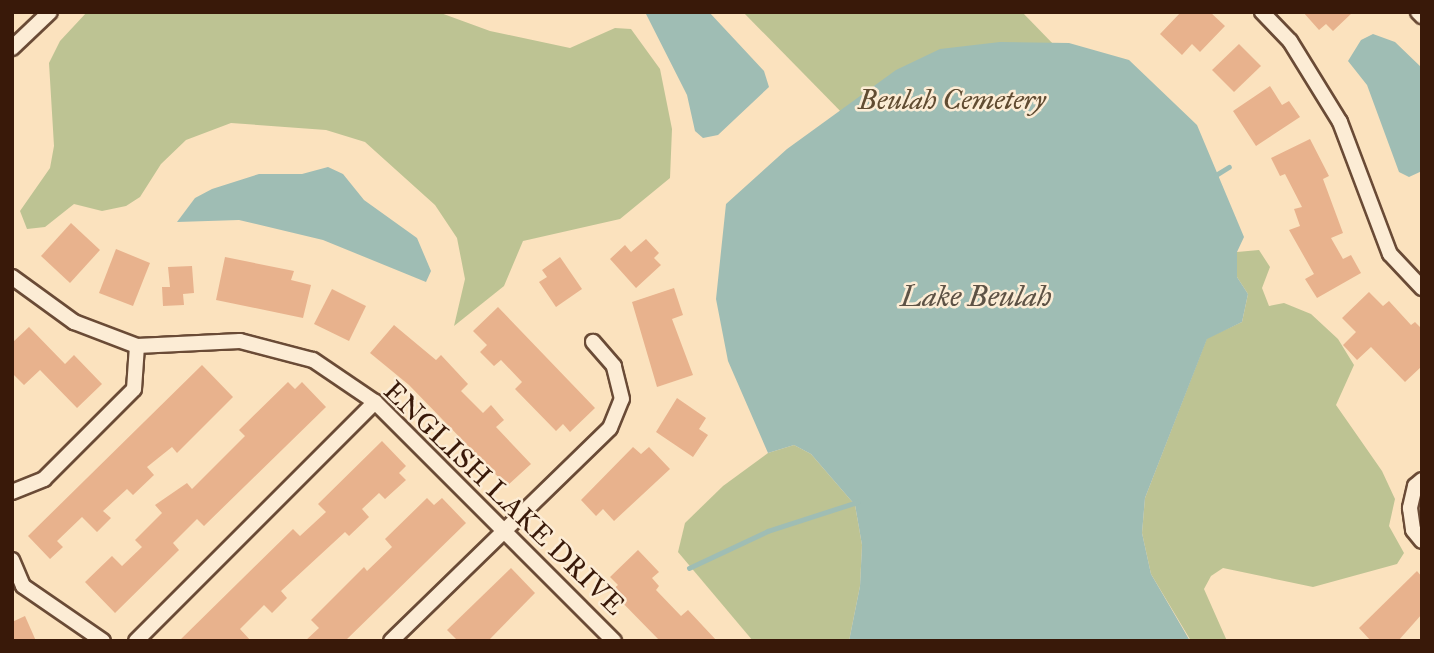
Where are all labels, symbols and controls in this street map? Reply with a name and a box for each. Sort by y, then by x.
park label: Beulah Cemetery [858,83,1046,117]
water label: Lake Beulah [900,278,1052,314]
street label: ENGLISH LAKE DRIVE [376,374,632,622]

